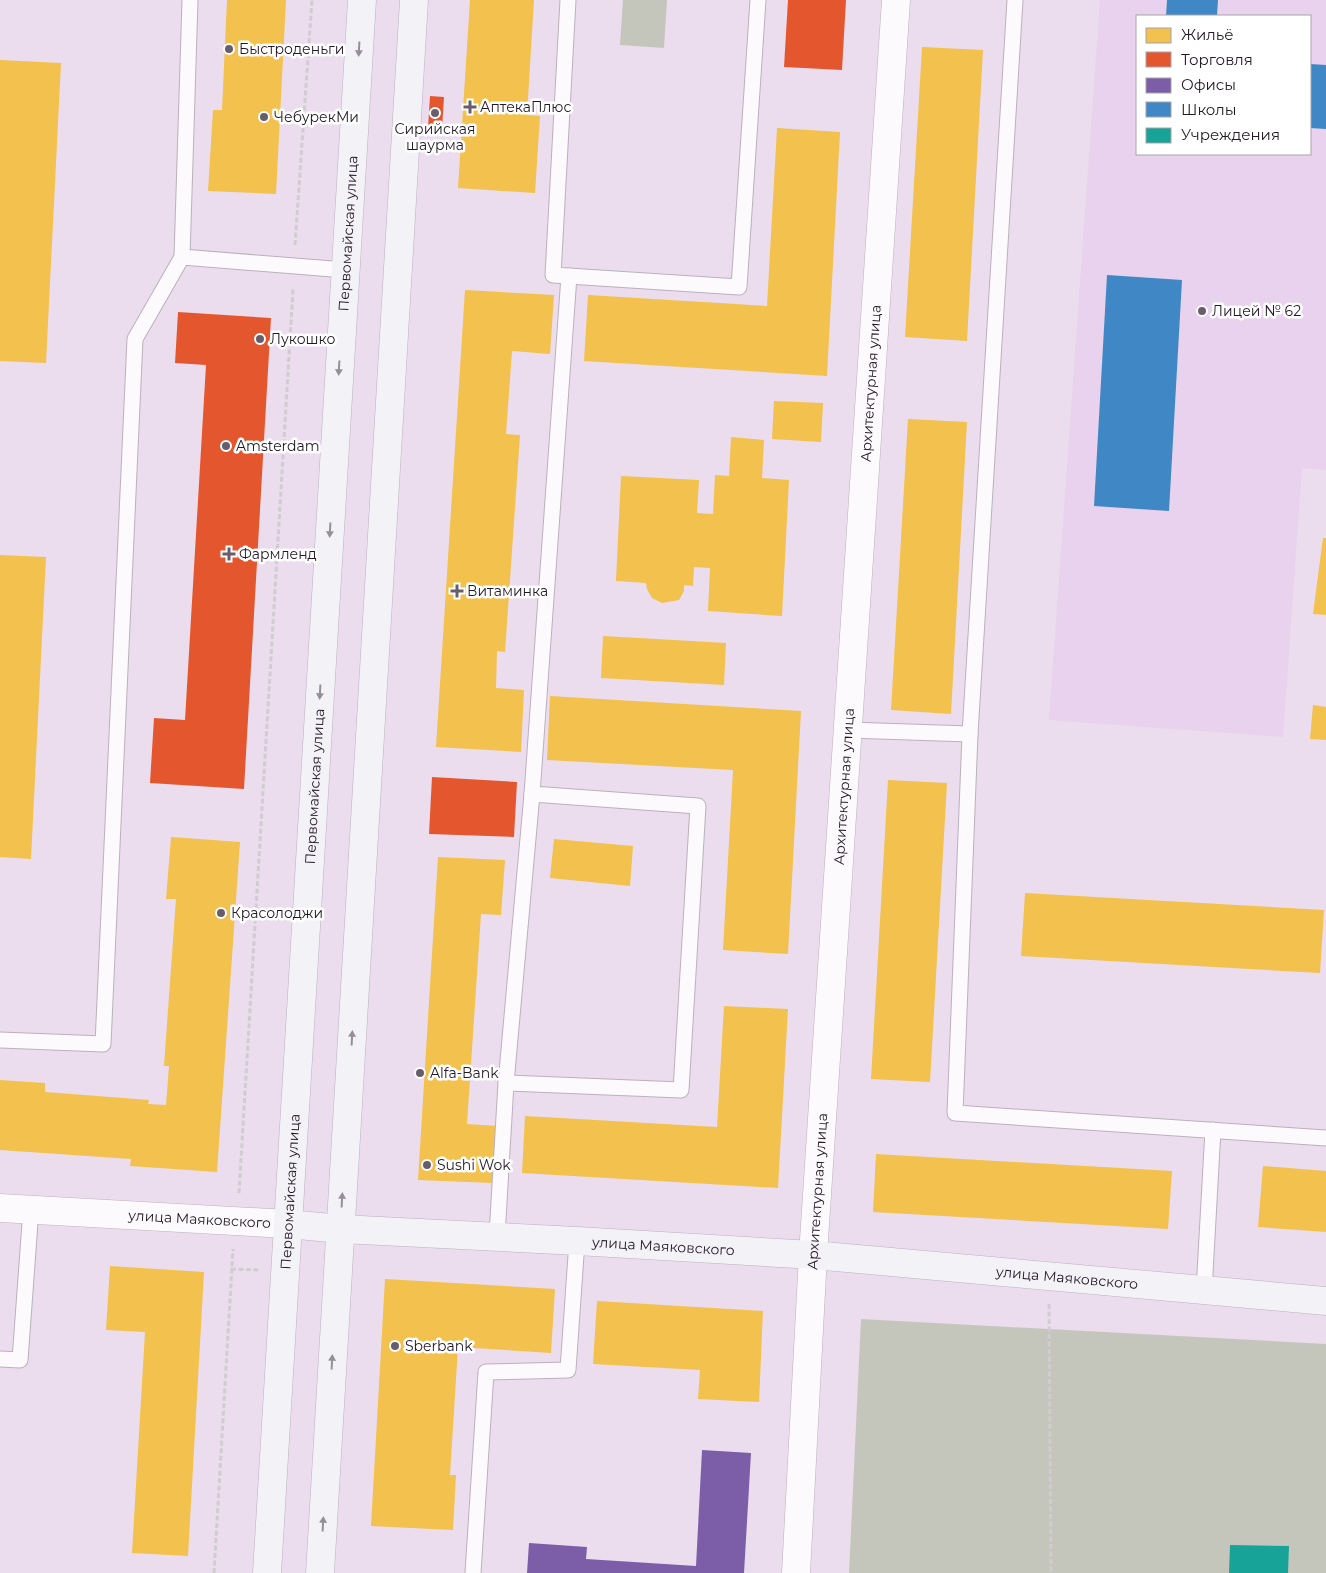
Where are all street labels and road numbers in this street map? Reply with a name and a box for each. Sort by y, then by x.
street label: Первомайская улица [334,155,362,312]
street label: Архитектурная улица [856,304,885,462]
street label: Архитектурная улица [830,707,858,866]
street label: Первомайская улица [301,708,328,865]
street label: Первомайская улица [276,1113,304,1270]
street label: Архитектурная улица [803,1113,831,1271]
street label: улица Маяковского [127,1206,272,1232]
street label: улица Маяковского [590,1233,735,1259]
street label: улица Маяковского [994,1262,1139,1293]

